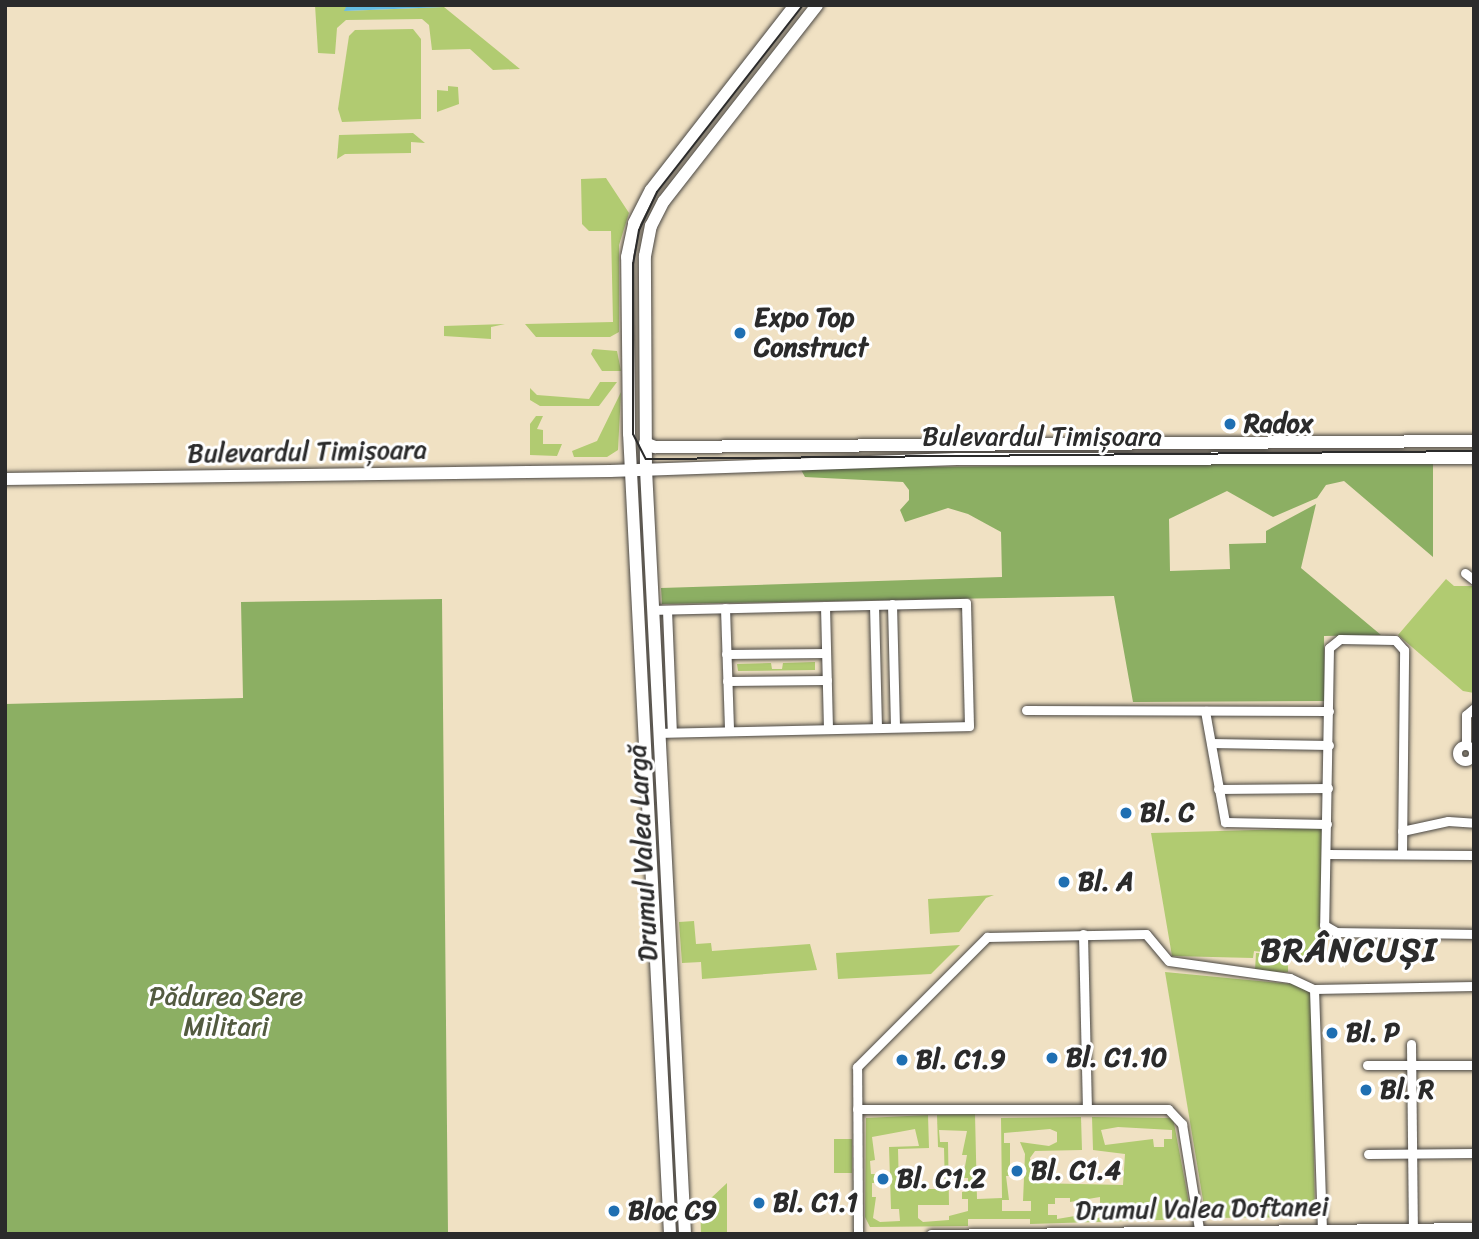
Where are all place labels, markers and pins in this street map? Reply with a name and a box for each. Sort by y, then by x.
place label: Expo Top Construct [754,302,868,364]
marker: Expo Top Construct [732,325,748,341]
place label: Radox [1244,408,1313,440]
marker: Radox [1222,416,1238,432]
place label: Bl. C [1140,797,1195,829]
marker: Bl. C [1118,805,1134,821]
place label: Bl. A [1078,866,1133,898]
marker: Bl. A [1056,874,1072,890]
place label: Bl. P [1346,1017,1400,1049]
marker: Bl. P [1324,1025,1340,1041]
place label: Bl. C1.10 [1066,1042,1167,1074]
place label: Bl. C1.9 [916,1044,1006,1076]
marker: Bl. C1.10 [1044,1050,1060,1066]
marker: Bl. C1.9 [894,1052,910,1068]
place label: Bl. R [1380,1074,1434,1106]
marker: Bl. R [1358,1082,1374,1098]
place label: Bl. C1.4 [1031,1155,1121,1187]
place label: Bl. C1.2 [897,1163,986,1195]
marker: Bl. C1.4 [1009,1163,1025,1179]
marker: Bl. C1.2 [875,1171,891,1187]
place label: Bl. C1.1 [773,1187,858,1219]
place label: Bloc C9 [628,1195,717,1227]
marker: Bl. C1.1 [751,1195,767,1211]
marker: Bloc C9 [606,1203,622,1219]

